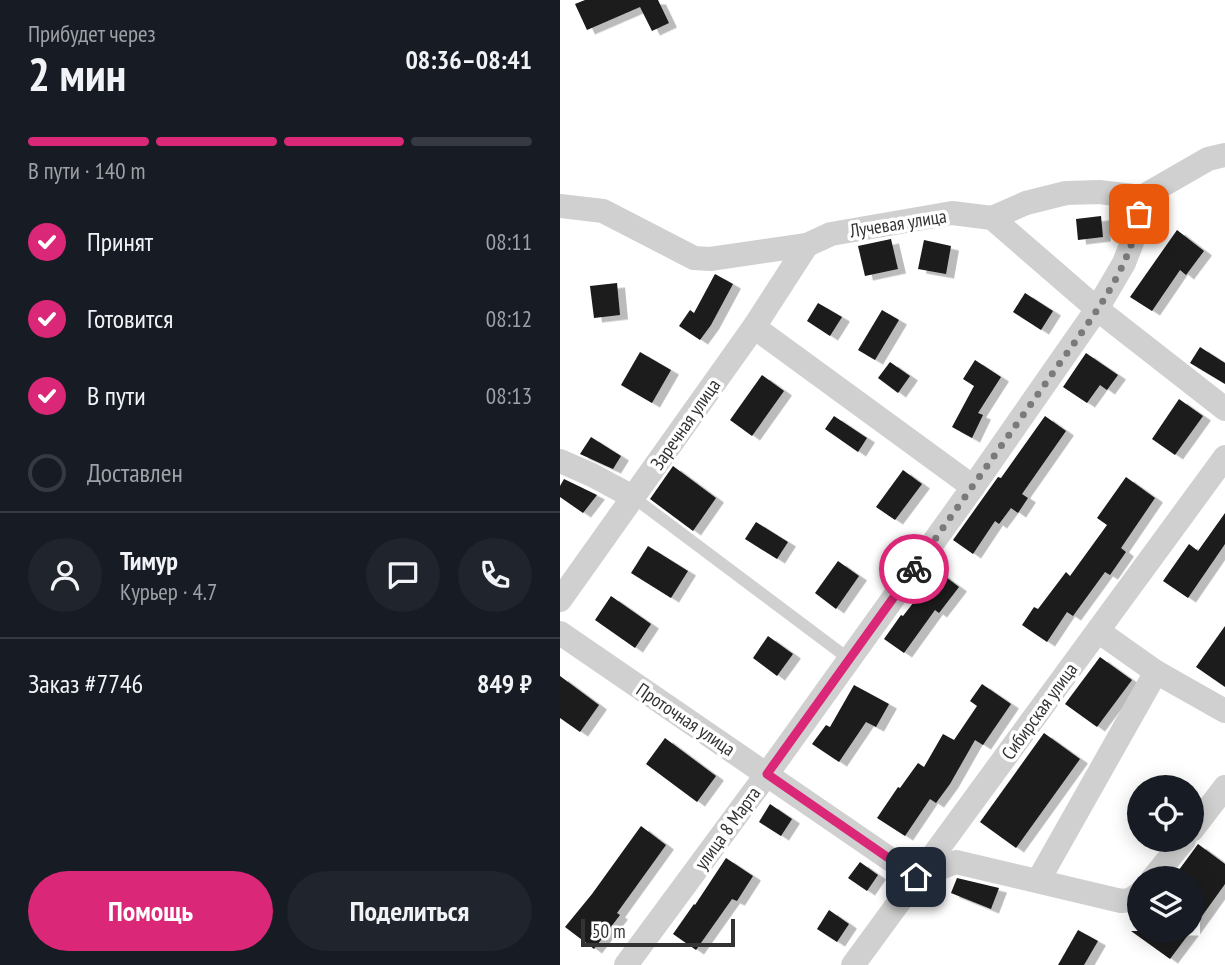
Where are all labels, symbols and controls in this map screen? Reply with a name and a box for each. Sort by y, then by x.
text: Прибудет через [28,19,156,48]
text: 08:36–08:41 [405,43,532,76]
text: 2 мин [28,44,126,104]
text: В пути · 140 m [28,156,145,185]
pin [1109,184,1169,244]
icon: bag [1120,195,1158,233]
street label: Лучевая улица [847,204,948,243]
icon: check [28,223,66,261]
text: Принят [87,225,153,258]
text: 08:11 [486,227,532,256]
icon: check [28,300,66,338]
text: Готовится [87,302,173,335]
text: 08:12 [486,304,532,333]
street label: Заречная улица [645,374,725,474]
icon: check [28,377,66,415]
text: В пути [87,379,146,412]
text: 08:13 [486,381,532,410]
text: Доставлен [87,456,183,489]
courier [879,534,949,604]
button: person [28,538,102,612]
button: chat [366,538,440,612]
button: phone [458,538,532,612]
text: Тимур [120,544,178,577]
icon: bike [895,550,933,588]
text: Курьер · 4.7 [120,577,217,606]
street label: Сибирская улица [996,658,1082,764]
text: Заказ #7746 [28,667,143,700]
text: 849 ₽ [477,667,532,700]
street label: Проточная улица [632,677,740,761]
map controls [1127,775,1204,943]
button: locate [1127,775,1204,852]
street label: улица 8 Марта [689,782,765,874]
pin [886,847,946,907]
icon: home [897,858,935,896]
button: layers [1127,866,1204,943]
button: Помощь [28,871,273,951]
button: Поделиться [287,871,532,951]
scale bar [581,916,735,948]
text: 50 m [592,919,626,943]

